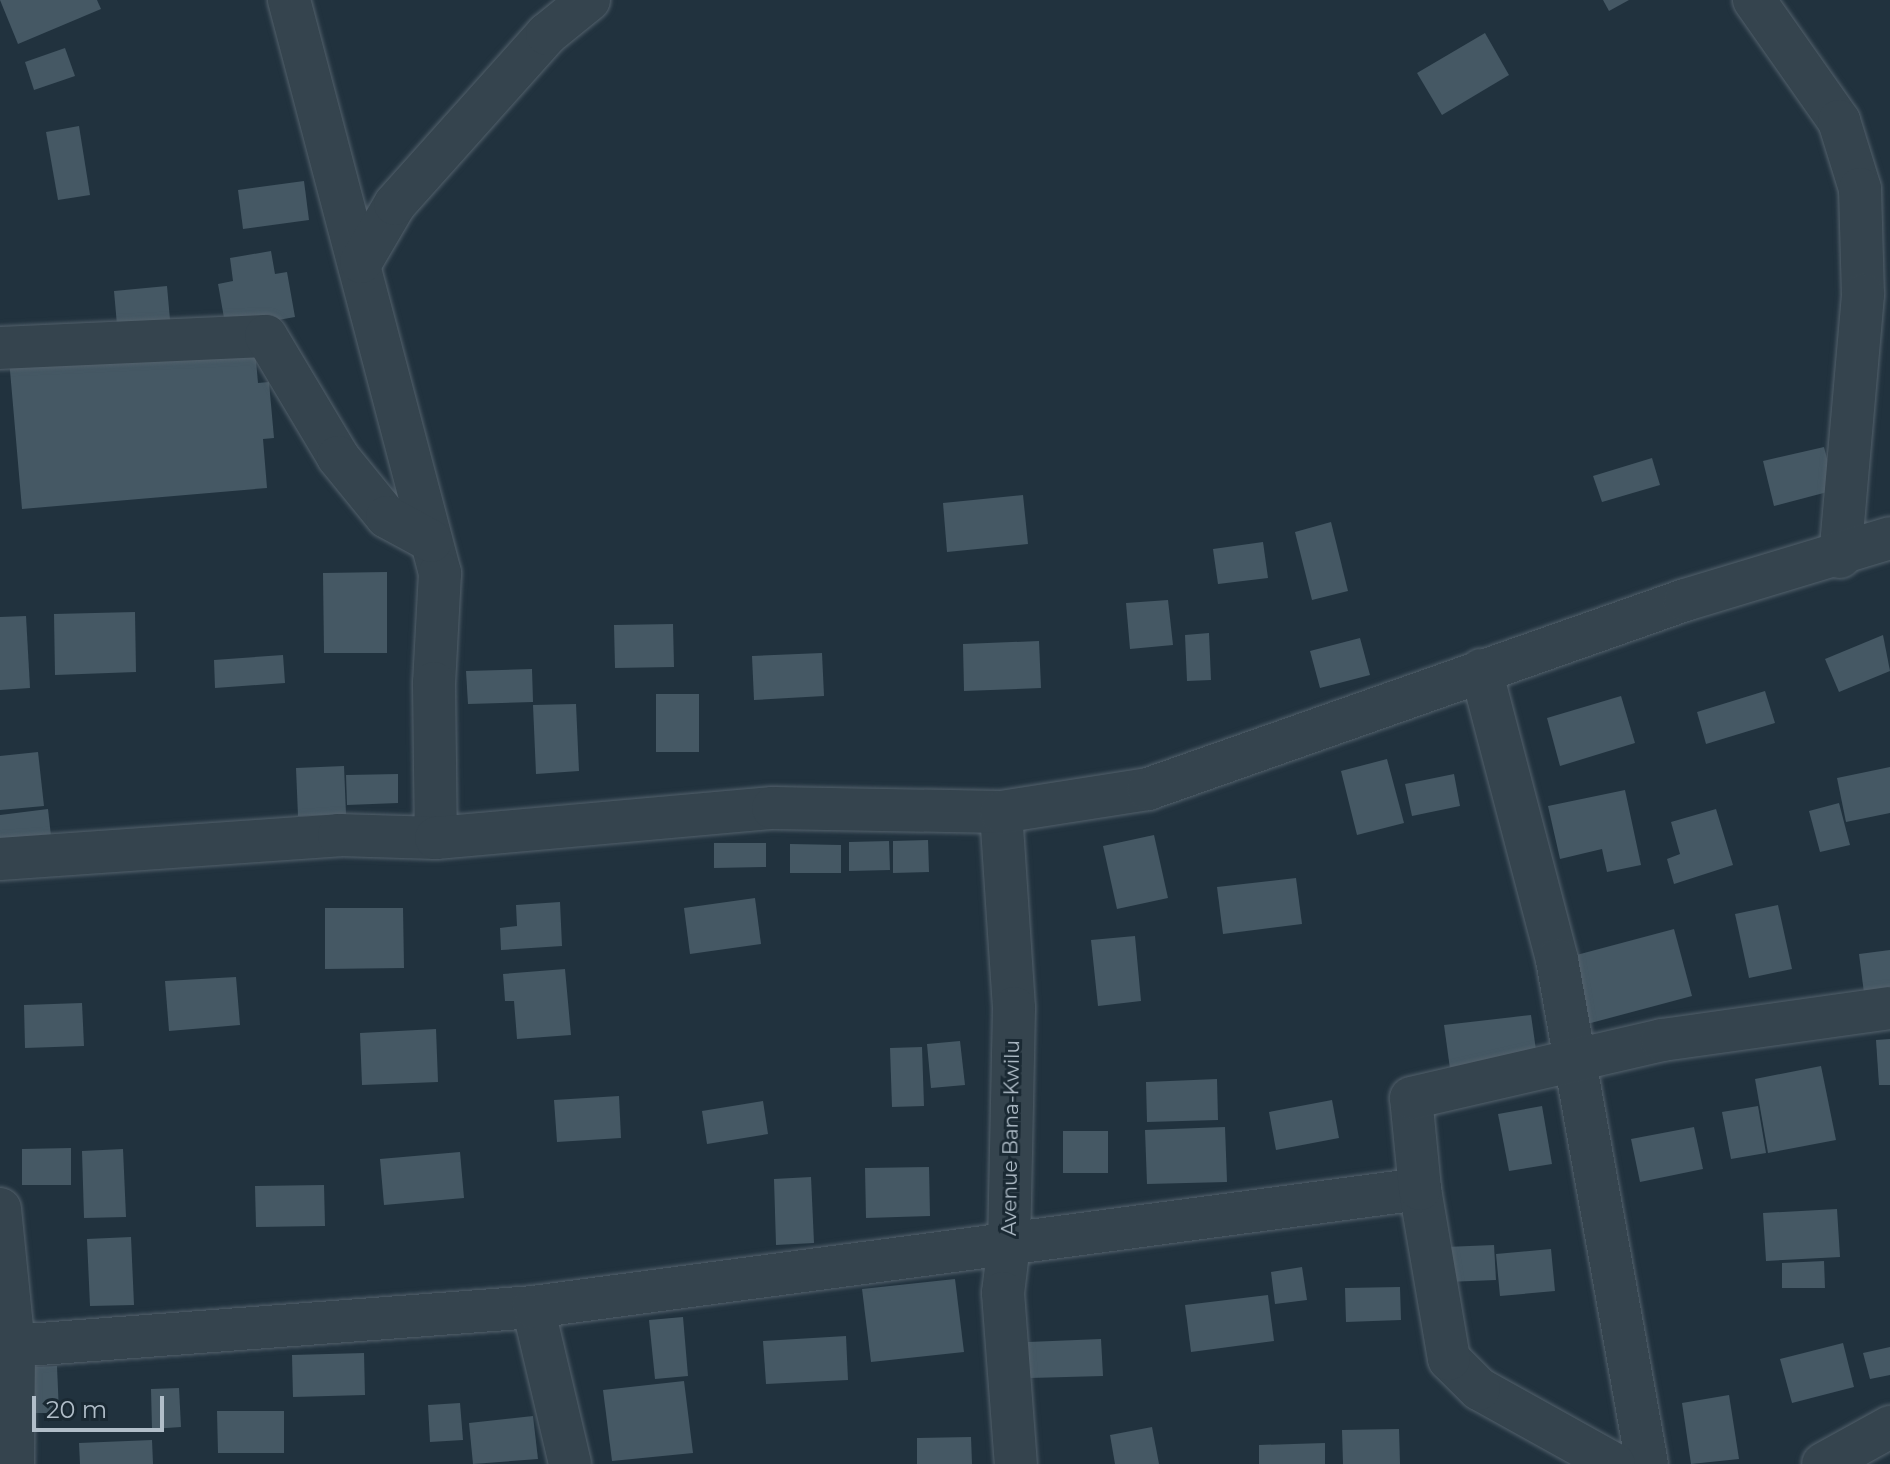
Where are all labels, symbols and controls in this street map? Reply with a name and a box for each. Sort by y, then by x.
street label: Avenue Bana-Kwilu [997,1040,1025,1236]
scale bar [36,1380,168,1430]
text: 20 m [46,1395,107,1424]

